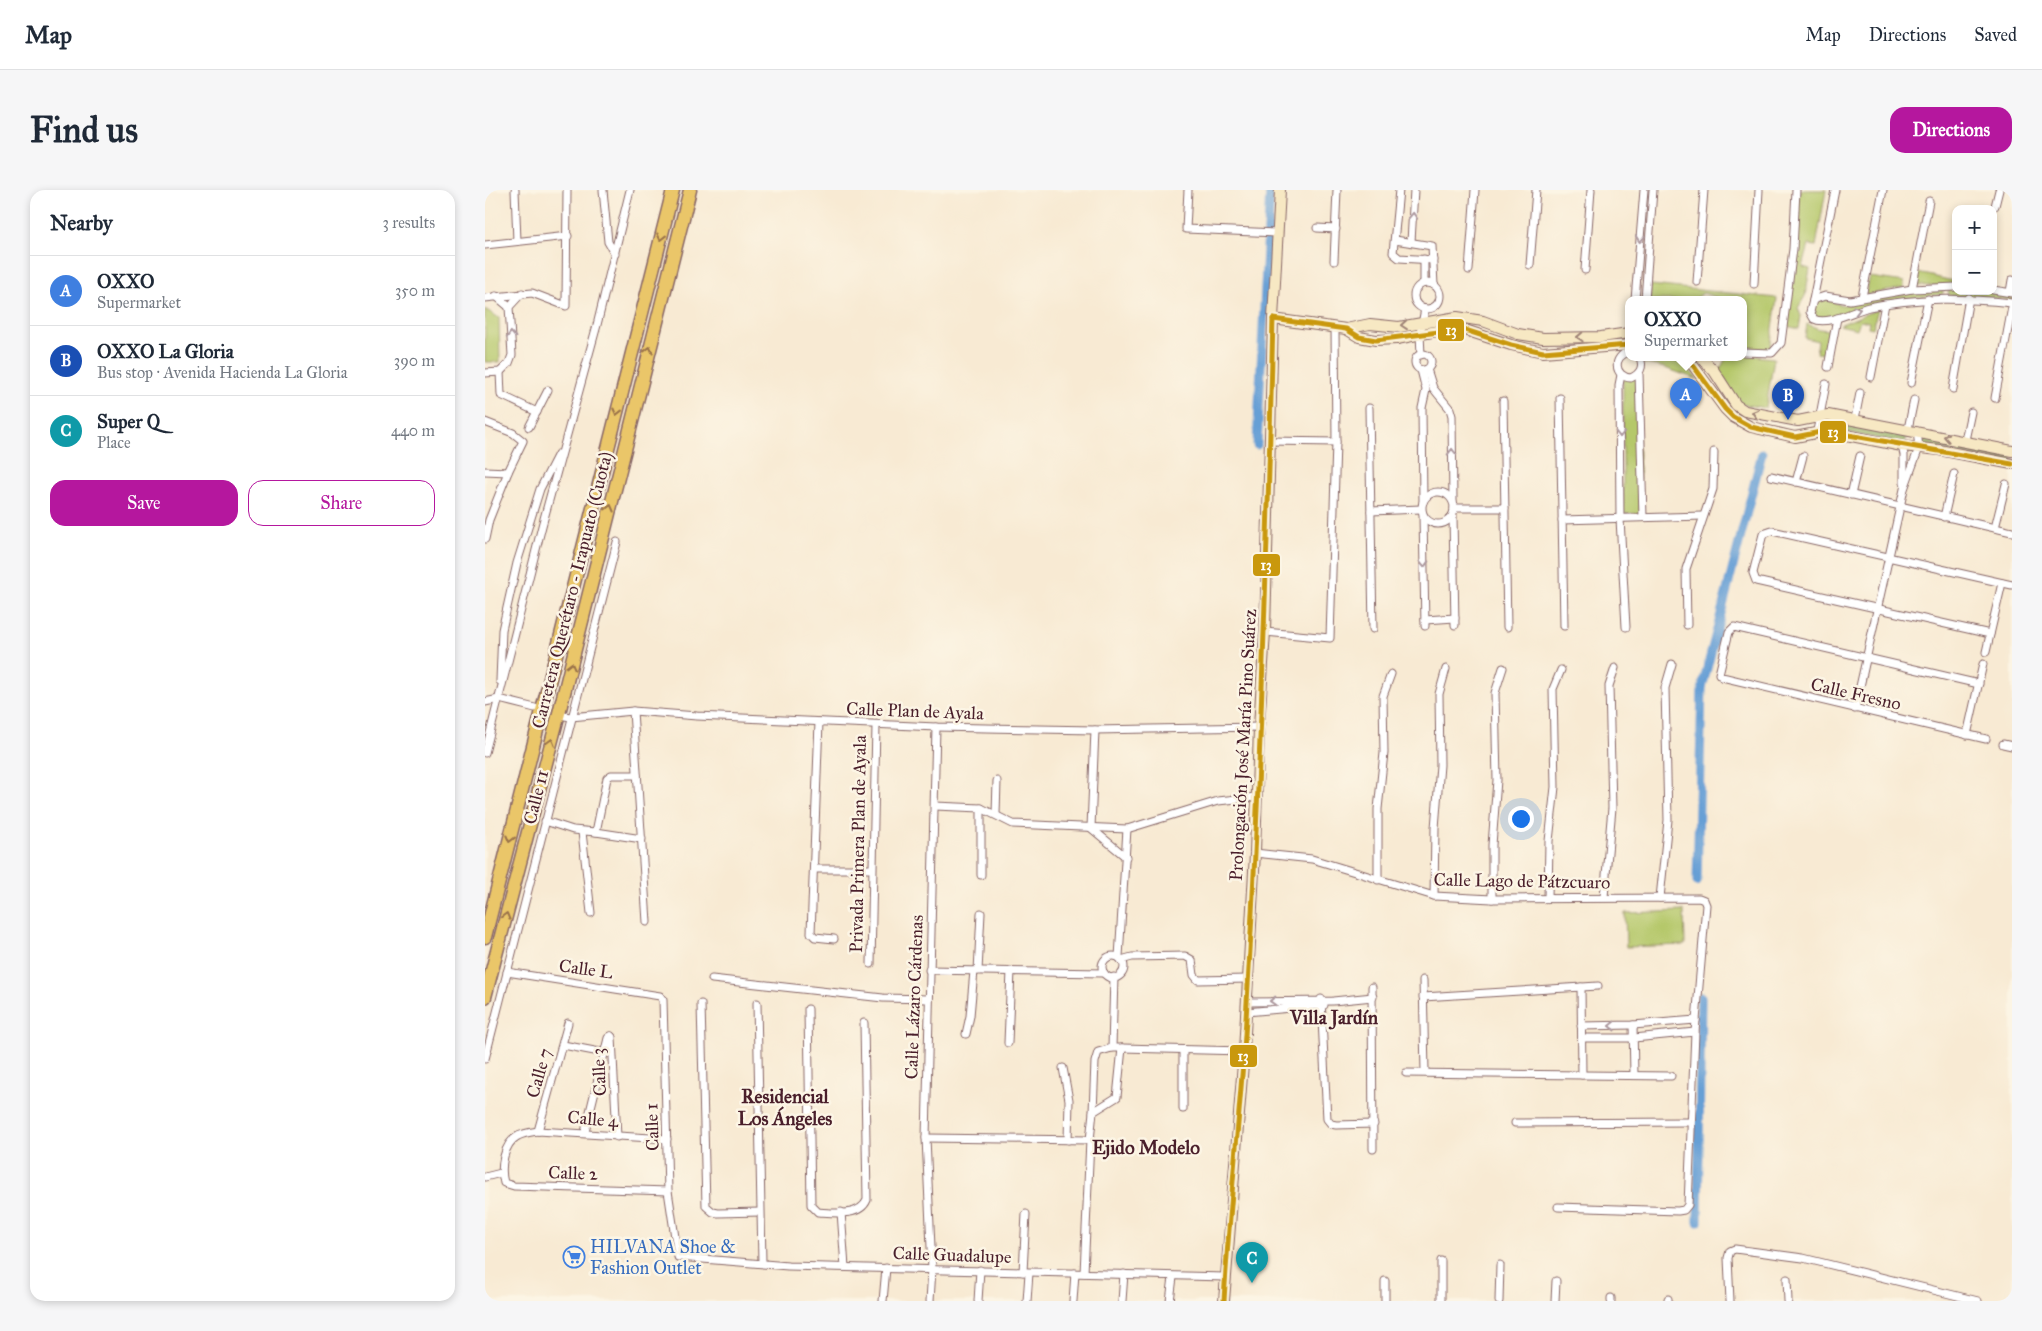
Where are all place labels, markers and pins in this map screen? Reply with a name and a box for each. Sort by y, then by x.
pin: A [1670,378,1702,419]
pin: B [1772,379,1804,420]
place label: HILVANA Shoe & Fashion Outlet [590,1236,736,1279]
pin: C [1236,1242,1268,1283]
supermarket icon: HILVANA Shoe & Fashion Outlet [562,1245,586,1269]

